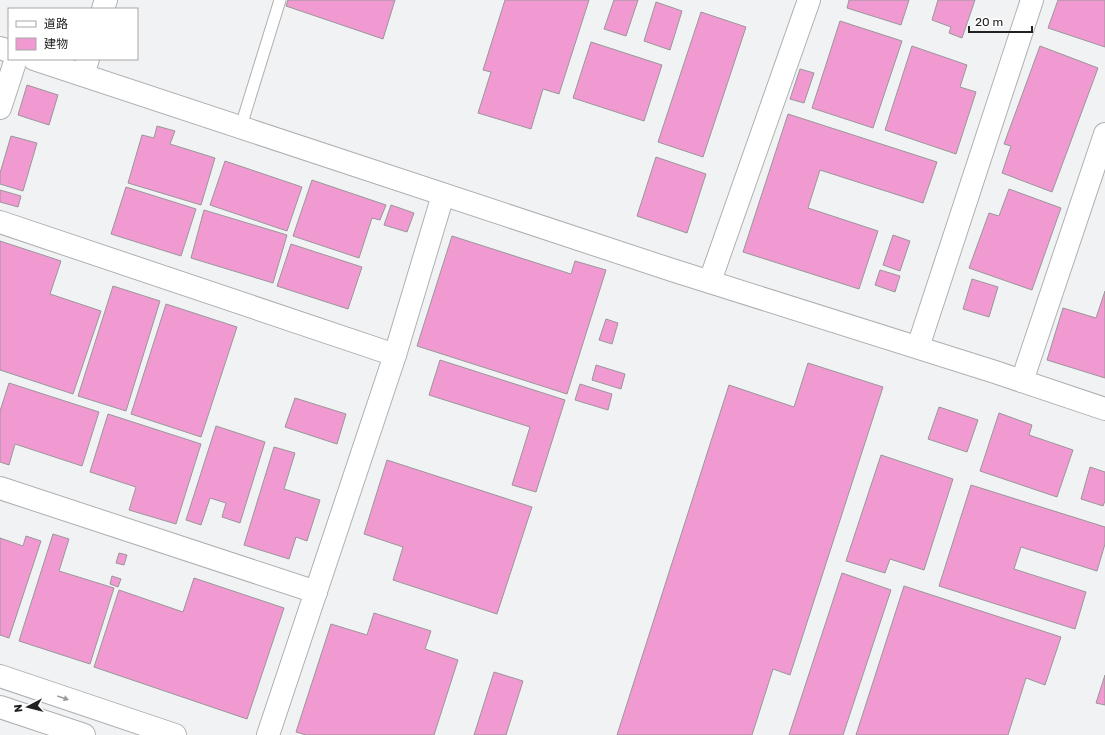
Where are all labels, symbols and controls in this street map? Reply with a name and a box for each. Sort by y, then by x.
legend [8,8,138,60]
scale bar [969,8,1032,34]
text: 20 m [975,15,1003,29]
text: 道路 [44,17,68,31]
text: 建物 [44,37,68,51]
north arrow [8,687,48,727]
one-way arrow [58,696,70,702]
text: N [12,703,26,713]

